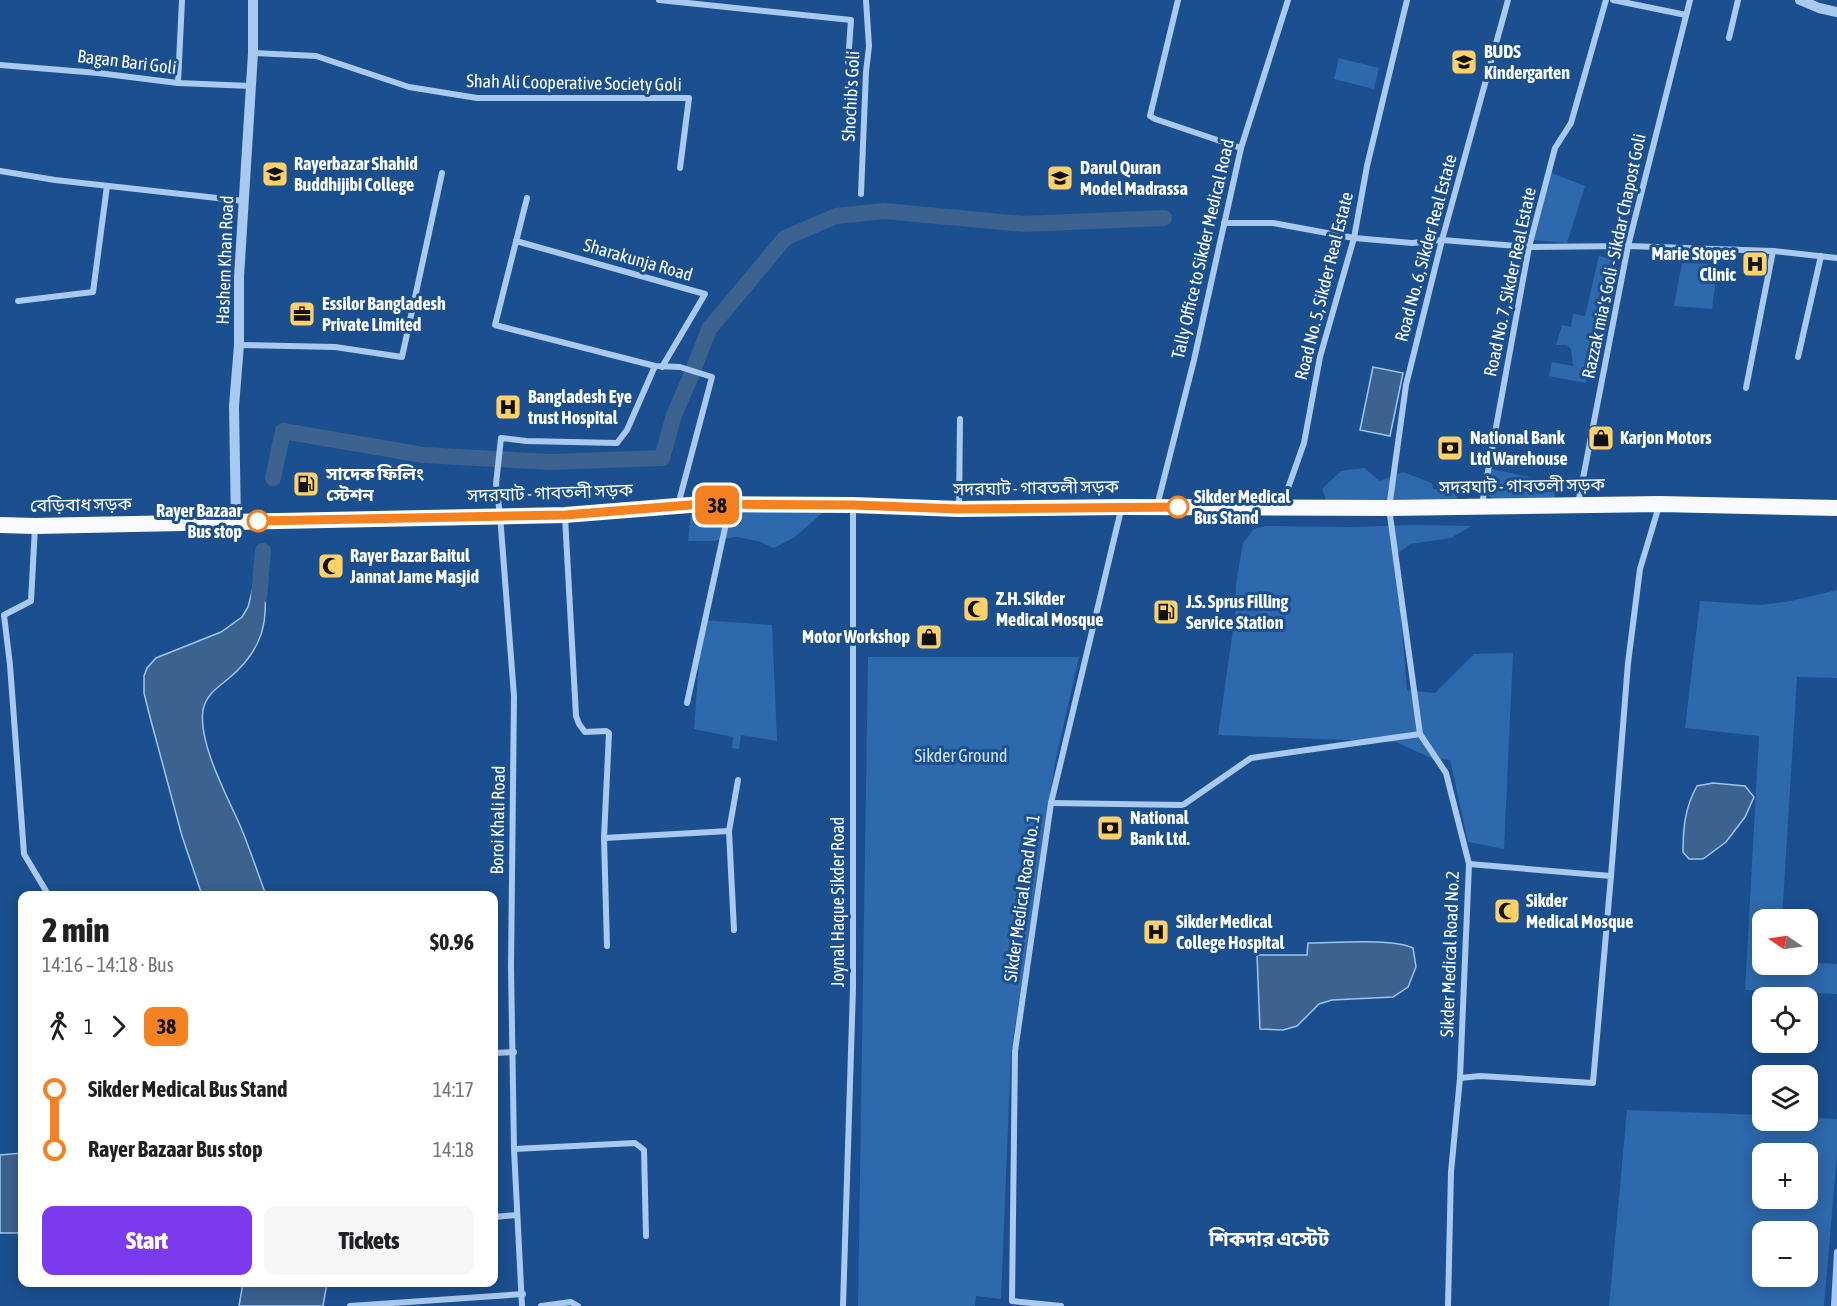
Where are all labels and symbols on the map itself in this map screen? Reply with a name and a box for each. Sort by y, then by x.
place label: BUDS Kindergarten [1484,41,1570,83]
street label: Bagan Bari Goli [76,45,178,78]
school or university icon: BUDS Kindergarten [1449,47,1479,77]
street label: Shochib's Goli [838,50,863,142]
street label: Shah Ali Cooperative Society Goli [466,70,682,95]
street label: Razzak mia's Goli - Sikdar Chapost Goli [1577,132,1650,380]
street label: Tally Office to Sikder Medical Road [1167,137,1238,361]
street label: Road No. 6, Sikder Real Estate [1390,152,1461,344]
place label: Rayerbazar Shahid Buddhijibi College [294,153,418,195]
place label: Darul Quran Model Madrassa [1080,157,1188,199]
school or university icon: Rayerbazar Shahid Buddhijibi College [260,159,290,189]
school or university icon: Darul Quran Model Madrassa [1045,163,1075,193]
street label: Road No. 7, Sikder Real Estate [1479,185,1540,378]
street label: Road No. 5, Sikder Real Estate [1290,190,1357,382]
street label: Hashem Khan Road [212,195,237,325]
street label: Sharakunja Road [581,234,695,285]
place label: Marie Stopes Clinic [1651,243,1737,285]
hospital icon: Marie Stopes Clinic [1740,249,1770,279]
place label: Essilor Bangladesh Private Limited [322,293,446,335]
office icon: Essilor Bangladesh Private Limited [287,299,317,329]
place label: Bangladesh Eye trust Hospital [527,386,632,428]
hospital icon: Bangladesh Eye trust Hospital [493,392,523,422]
shop icon: Karjon Motors [1586,423,1616,453]
place label: National Bank Ltd Warehouse [1470,427,1568,469]
place label: Karjon Motors [1620,427,1712,448]
bank icon: National Bank Ltd Warehouse [1435,433,1465,463]
place label: সাদেক ফিলিং স্টেশন [325,463,424,505]
fuel station icon: সাদেক ফিলিং স্টেশন [291,469,321,499]
street label: সদরঘাট - গাবতলী সড়ক [1438,474,1606,497]
street label: সদরঘাট - গাবতলী সড়ক [952,476,1120,499]
street label: সদরঘাট - গাবতলী সড়ক [466,479,634,506]
line badge: 38 [690,486,744,524]
place label: Sikder Medical Bus Stand [1194,486,1291,528]
street label: বেড়িবাধ সড়ক [30,493,133,516]
marker: Sikder Medical Bus Stand [1167,496,1189,518]
place label: Rayer Bazaar Bus stop [156,500,243,542]
marker: Rayer Bazaar Bus stop [247,510,269,532]
place label: Rayer Bazar Baitul Jannat Jame Masjid [349,545,479,587]
mosque icon: Rayer Bazar Baitul Jannat Jame Masjid [316,551,346,581]
place label: Z.H. Sikder Medical Mosque [996,588,1103,630]
place label: J.S. Sprus Filling Service Station [1185,591,1289,633]
mosque icon: Z.H. Sikder Medical Mosque [961,594,991,624]
fuel station icon: J.S. Sprus Filling Service Station [1151,597,1181,627]
shop icon: Motor Workshop [914,622,944,652]
place label: Motor Workshop [802,626,910,647]
park label: Sikder Ground [914,745,1008,766]
street label: Boroi Khali Road [486,765,509,875]
place label: National Bank Ltd. [1130,807,1190,849]
street label: Sikder Medical Road No. 1 [999,813,1044,983]
bank icon: National Bank Ltd. [1095,813,1125,843]
street label: Joynal Haque Sikder Road [827,817,848,987]
street label: Sikder Medical Road No.2 [1436,870,1463,1038]
place label: Sikder Medical Mosque [1526,890,1633,932]
mosque icon: Sikder Medical Mosque [1492,896,1522,926]
north arrow [1752,909,1818,975]
place label: Sikder Medical College Hospital [1176,911,1285,953]
hospital icon: Sikder Medical College Hospital [1141,917,1171,947]
district label: শিকদার এস্টেট [1208,1227,1330,1250]

